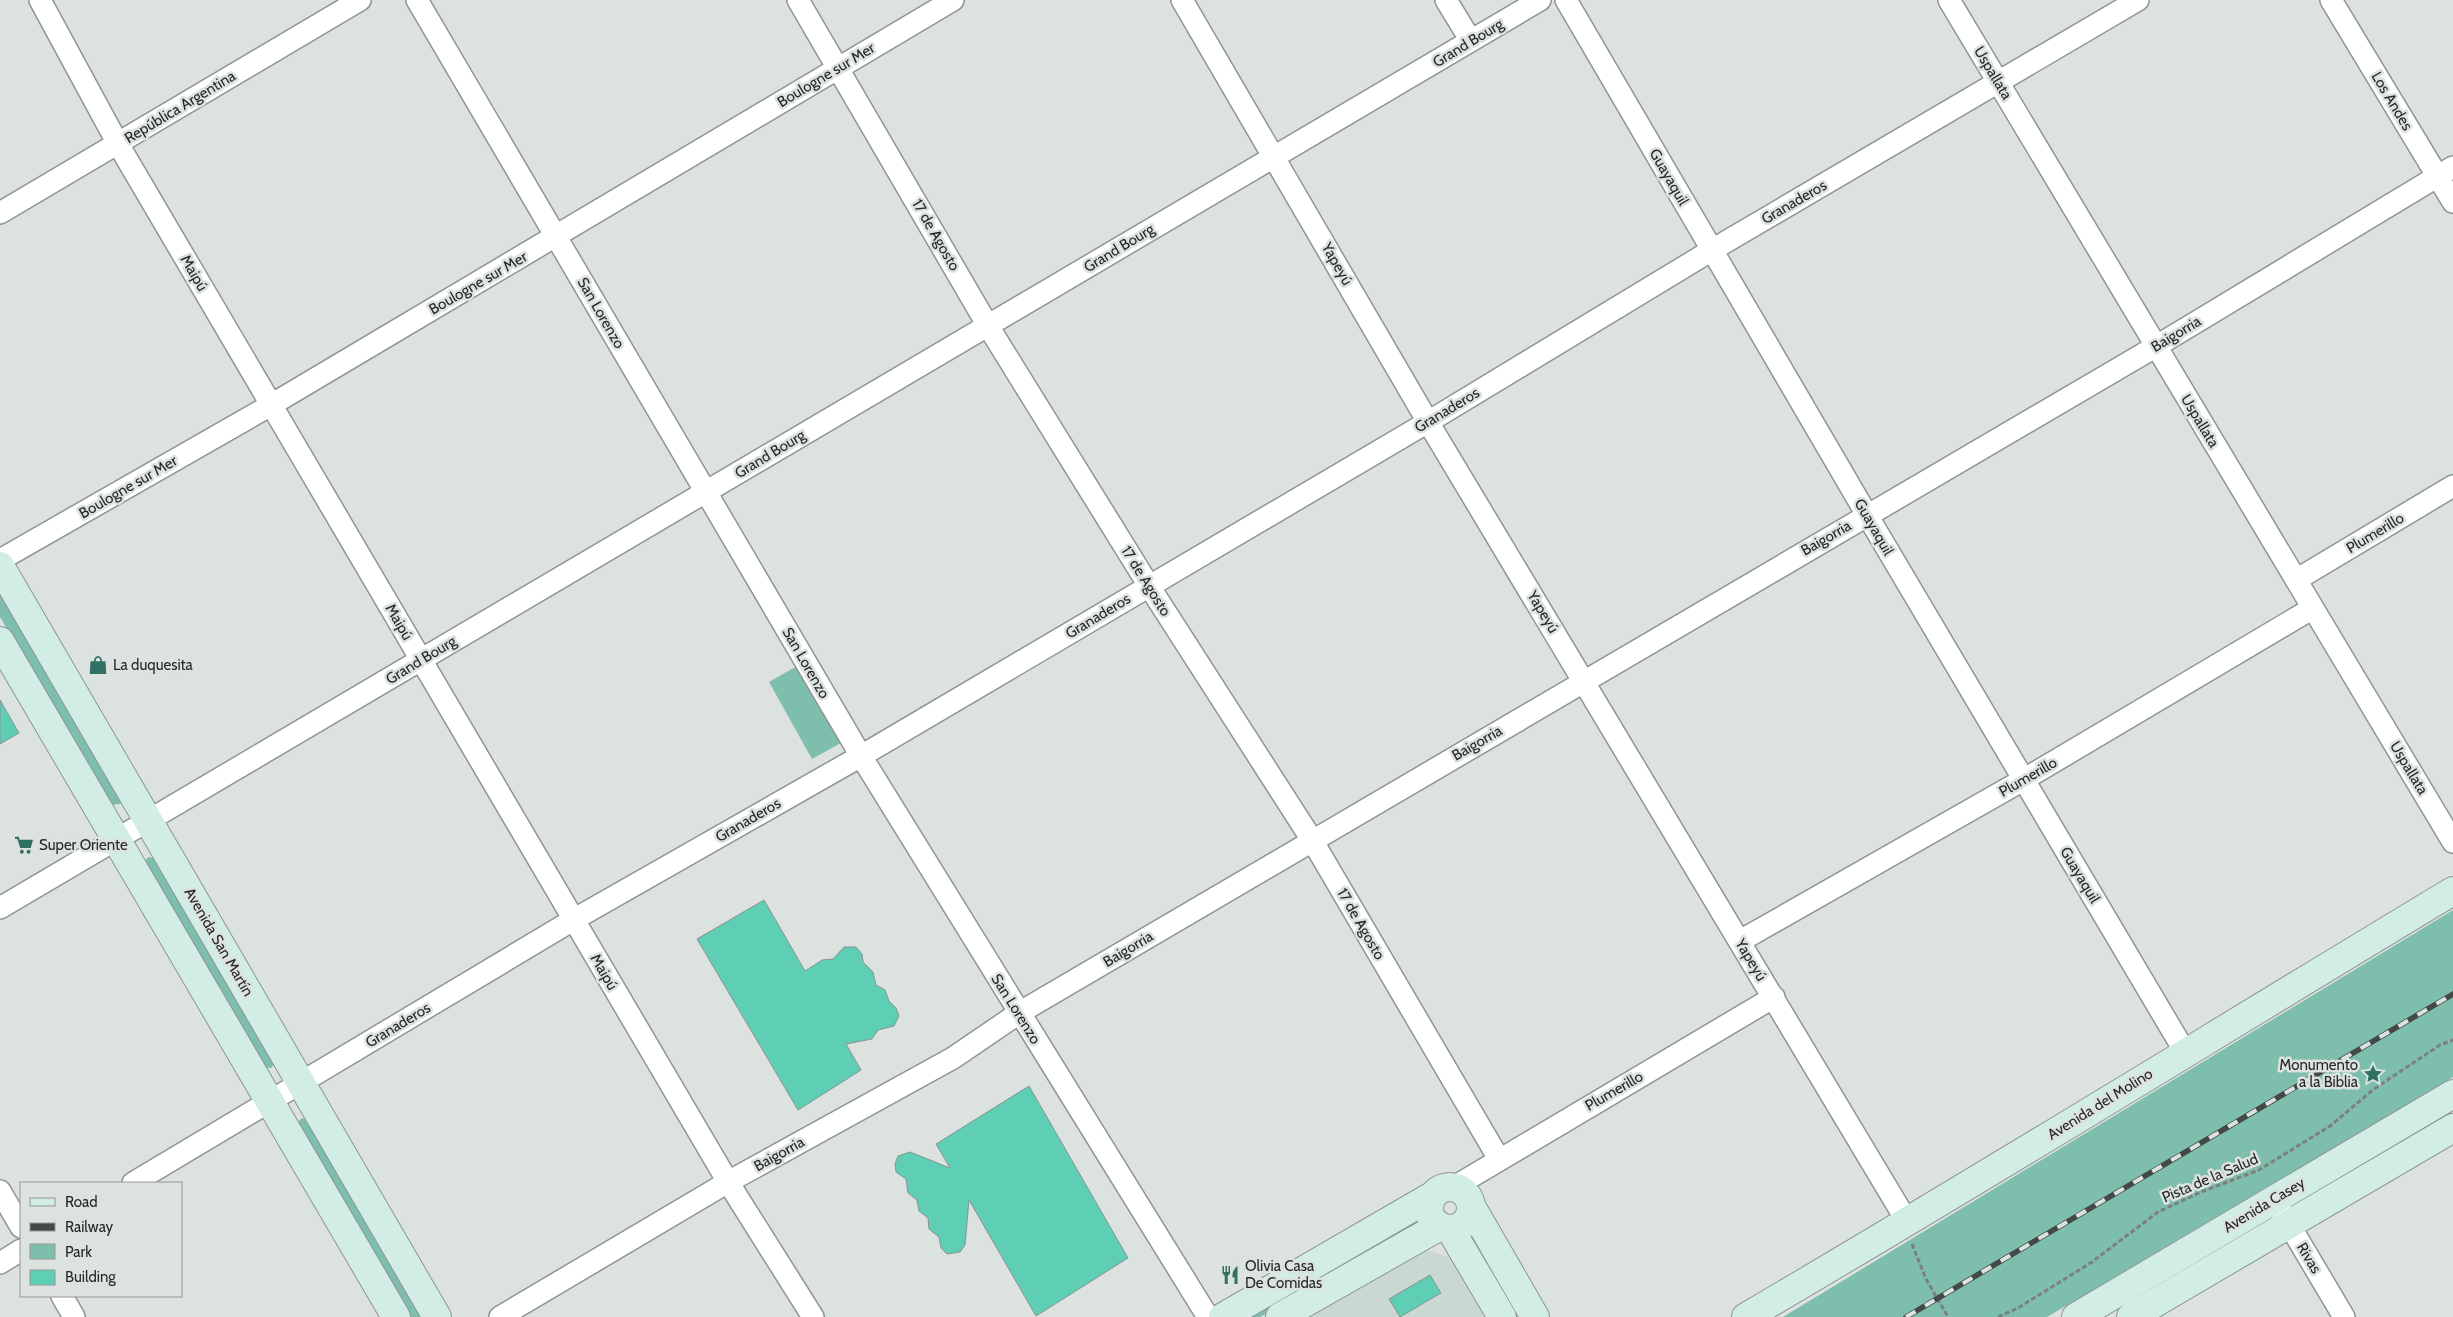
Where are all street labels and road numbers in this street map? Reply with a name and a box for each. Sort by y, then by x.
street label: Grand Bourg [1429,15,1507,71]
street label: Boulogne sur Mer [774,39,878,111]
street label: Uspallata [1970,43,2016,104]
street label: República Argentina [121,66,239,147]
street label: Los Andes [2368,68,2416,134]
street label: Guayaquil [1646,145,1693,209]
street label: Granaderos [1758,176,1830,228]
street label: 17 de Agosto [908,196,964,274]
street label: Grand Bourg [1080,220,1158,276]
street label: Yapeyú [1317,239,1356,288]
street label: Boulogne sur Mer [426,248,530,318]
street label: Maipú [177,252,211,294]
street label: San Lorenzo [573,274,629,352]
street label: Baigorria [2148,312,2205,356]
street label: Granaderos [1411,384,1483,436]
street label: Uspallata [2177,391,2223,452]
street label: Grand Bourg [731,426,809,482]
street label: Boulogne sur Mer [76,452,180,522]
street label: Guayaquil [1851,495,1898,559]
street label: Plumerillo [2343,509,2407,557]
street label: Baigorria [1798,516,1855,560]
street label: 17 de Agosto [1117,543,1175,619]
street label: Yapeyú [1523,587,1563,636]
street label: Granaderos [1062,590,1134,642]
street label: Maipú [382,601,416,643]
street label: San Lorenzo [778,624,834,702]
street label: Grand Bourg [382,632,460,688]
street label: Baigorria [1449,721,1506,765]
street label: Uspallata [2386,738,2432,799]
street label: Plumerillo [1996,753,2060,801]
street label: Granaderos [712,794,784,846]
street label: Guayaquil [2056,844,2104,907]
street label: Avenida San Martín [181,884,257,1000]
street label: 17 de Agosto [1333,885,1389,963]
street label: Baigorria [1100,927,1157,971]
street label: Yapeyú [1731,935,1771,984]
street label: Maipú [587,951,621,993]
street label: San Lorenzo [987,971,1045,1047]
street label: Granaderos [362,999,434,1051]
street label: Avenida del Molino [2044,1064,2156,1144]
street label: Plumerillo [1582,1067,1646,1115]
street label: Baigorria [751,1132,808,1175]
street label: Pista de la Salud [2159,1150,2261,1206]
street label: Avenida Casey [2220,1173,2308,1236]
street label: Rivas [2293,1239,2325,1277]

